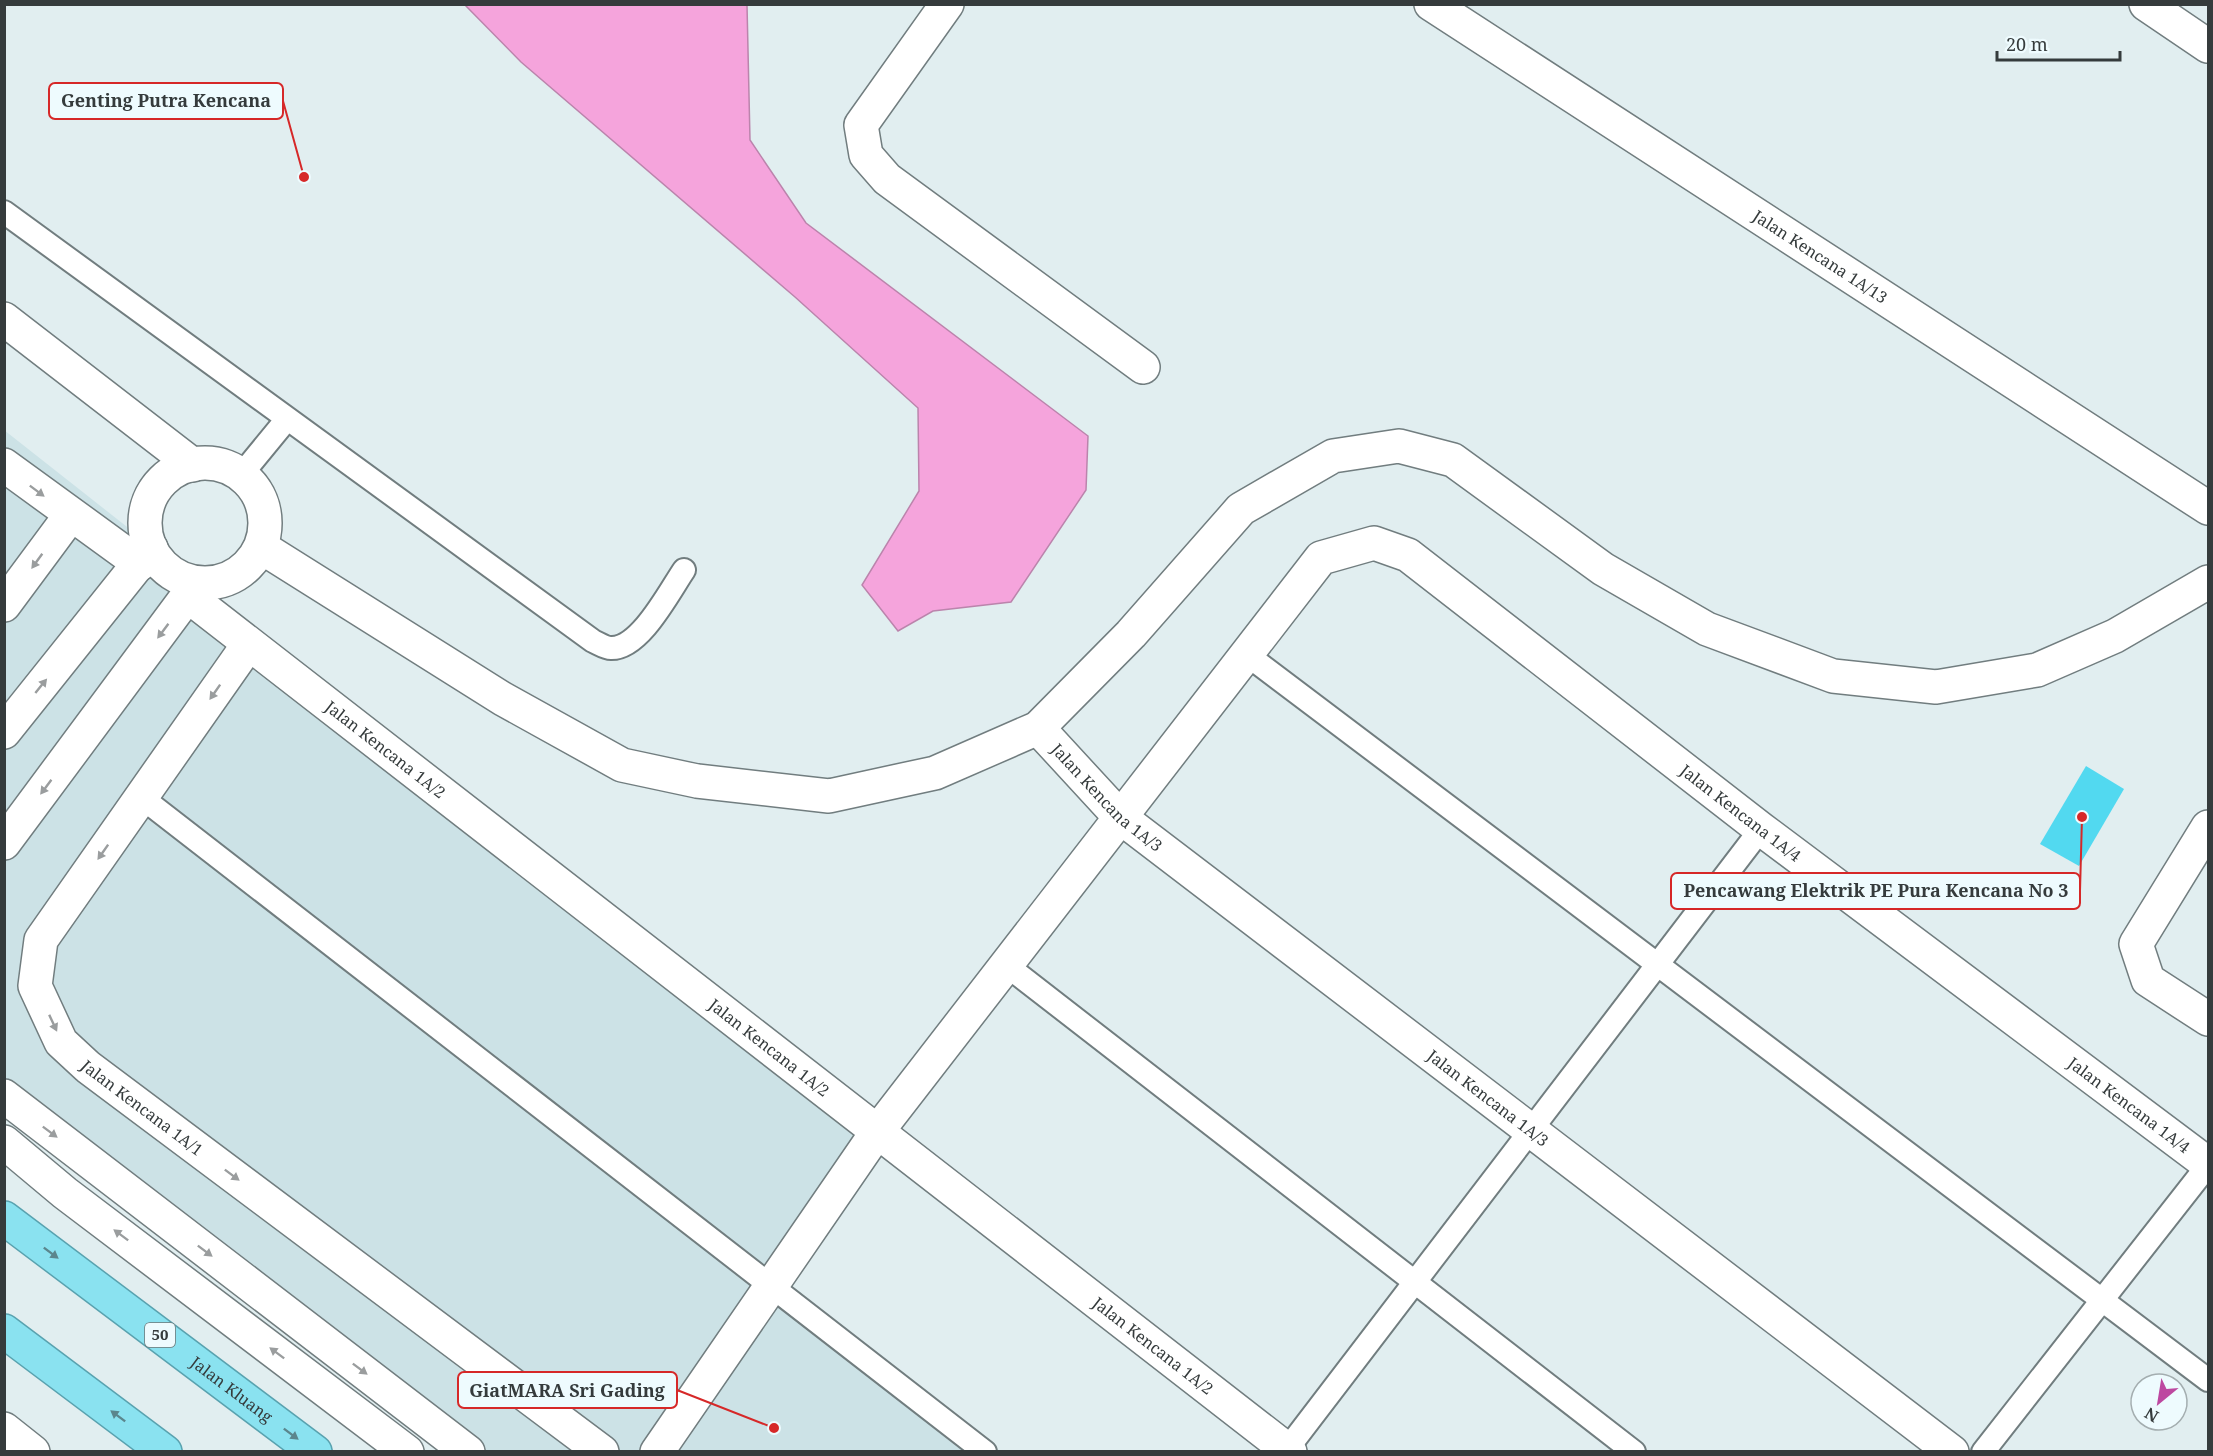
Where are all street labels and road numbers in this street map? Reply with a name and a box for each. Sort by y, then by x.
street label: Jalan Kencana 1A/13 [1748,204,1892,308]
street label: Jalan Kencana 1A/2 [320,695,450,803]
street label: Jalan Kencana 1A/3 [1046,738,1167,856]
street label: Jalan Kencana 1A/4 [1675,759,1806,866]
street label: Jalan Kencana 1A/2 [704,993,834,1101]
street label: Jalan Kencana 1A/3 [1422,1044,1553,1151]
street label: Jalan Kencana 1A/4 [2063,1051,2195,1158]
street label: Jalan Kencana 1A/1 [75,1054,208,1161]
street label: Jalan Kencana 1A/2 [1087,1291,1218,1399]
road number: 50 [145,1323,175,1347]
street label: Jalan Kluang [185,1351,278,1428]

